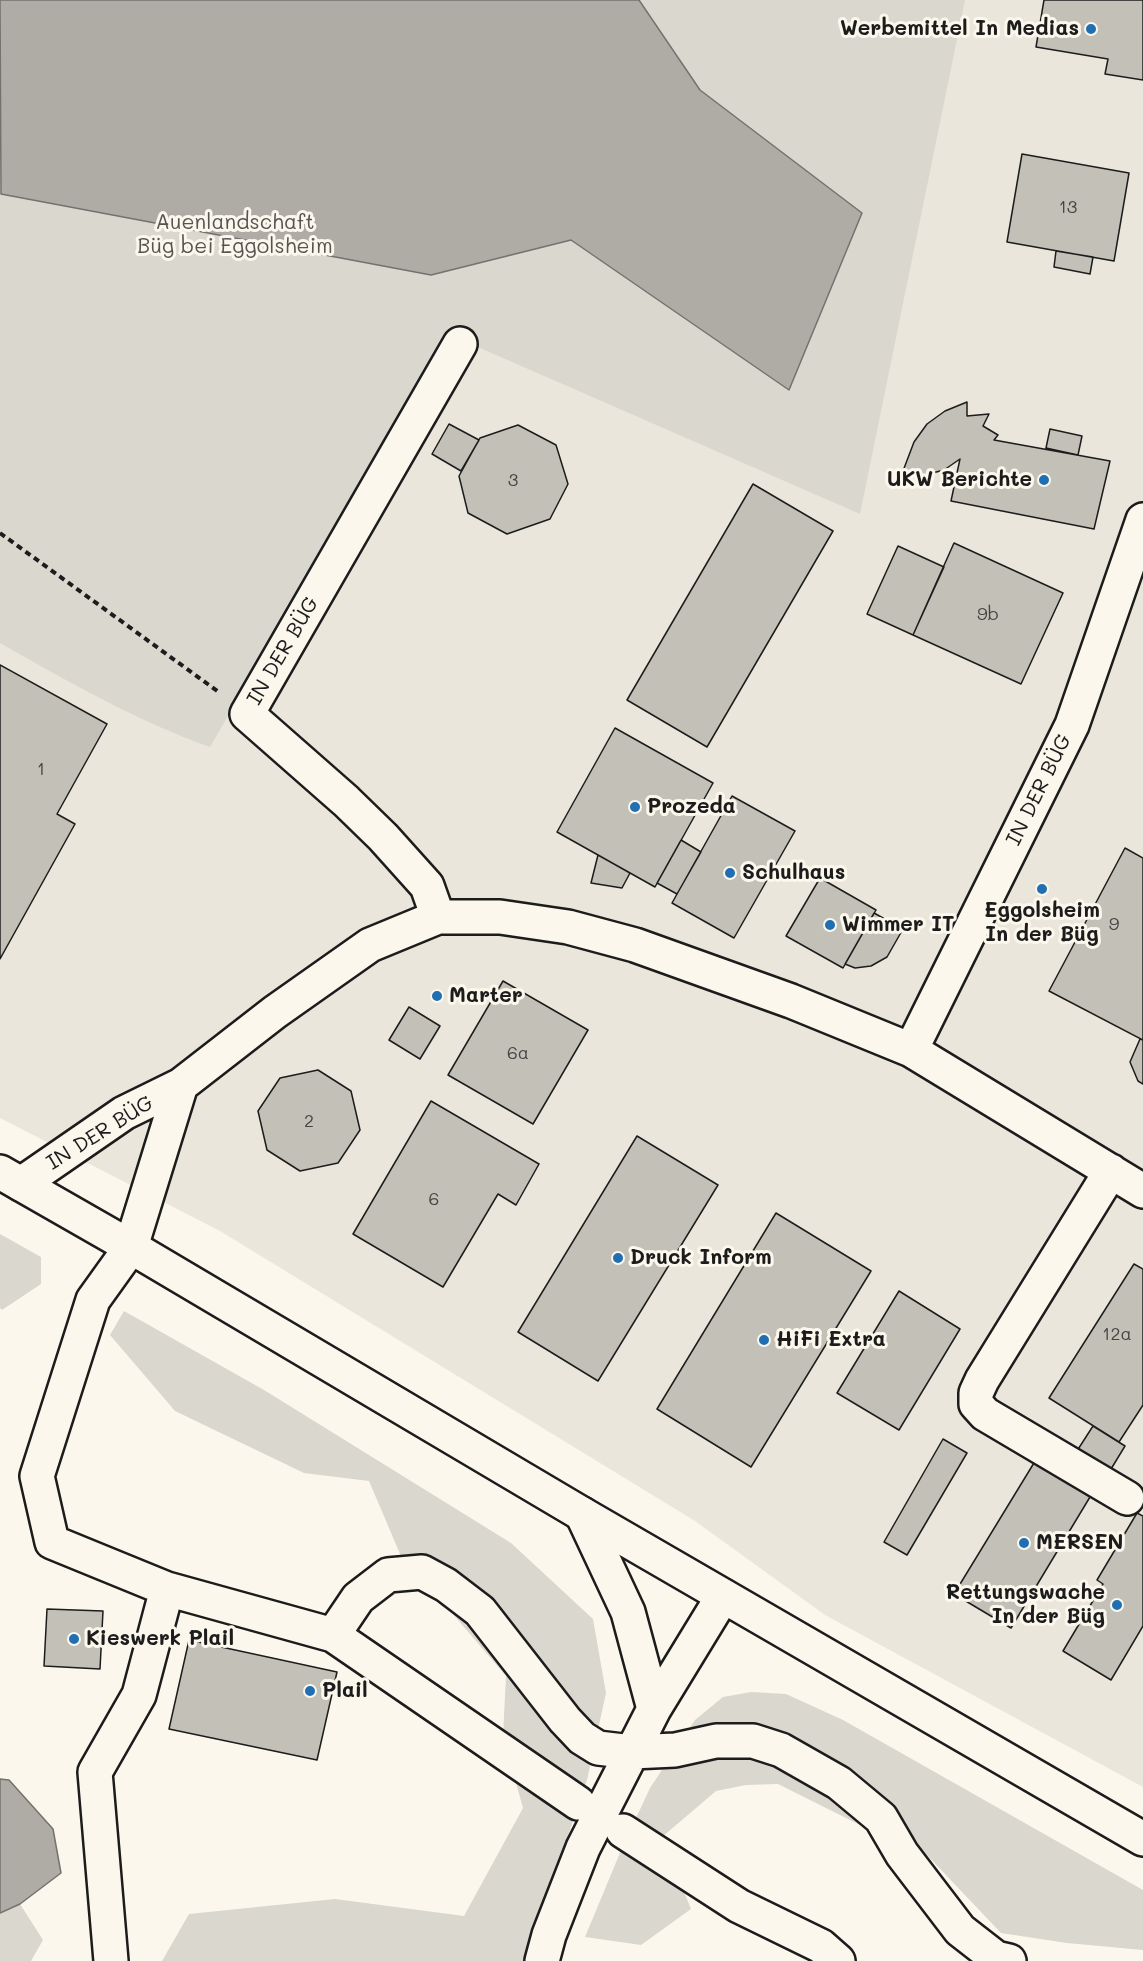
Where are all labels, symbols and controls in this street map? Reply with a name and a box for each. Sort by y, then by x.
place label: Werbemittel In Medias [840,16,1079,42]
marker: Werbemittel In Medias [1084,22,1098,36]
house number: 13 [1059,196,1077,218]
park label: Auenlandschaft Büg bei Eggolsheim [137,210,333,260]
place label: UKW Berichte [887,467,1032,493]
house number: 3 [508,469,518,491]
marker: UKW Berichte [1037,473,1051,487]
street label: IN DER BÜG [242,592,324,710]
house number: 9b [977,603,999,625]
street label: IN DER BÜG [1001,730,1077,850]
house number: 1 [37,758,45,780]
place label: Prozeda [647,794,736,820]
marker: Prozeda [628,800,642,814]
place label: Schulhaus [742,860,845,886]
marker: Schulhaus [723,866,737,880]
marker: Eggolsheim In der Büg [1035,882,1049,896]
place label: Eggolsheim In der Büg [984,898,1100,948]
place label: Wimmer IT [842,912,954,938]
house number: 9 [1109,913,1119,935]
marker: Wimmer IT [823,918,837,932]
place label: Marter [449,983,523,1009]
marker: Marter [430,989,444,1003]
house number: 6a [507,1042,529,1064]
street label: IN DER BÜG [42,1090,158,1176]
house number: 2 [304,1110,314,1132]
house number: 6 [429,1188,439,1210]
place label: Druck Inform [630,1245,772,1271]
marker: Druck Inform [611,1251,625,1265]
house number: 12a [1102,1323,1132,1345]
place label: HiFi Extra [776,1327,886,1353]
marker: HiFi Extra [757,1333,771,1347]
place label: MERSEN [1036,1530,1123,1556]
marker: MERSEN [1017,1536,1031,1550]
place label: Rettungswache In der Büg [946,1580,1105,1630]
marker: Rettungswache In der Büg [1110,1598,1124,1612]
place label: Kieswerk Plail [86,1626,234,1652]
marker: Kieswerk Plail [67,1632,81,1646]
place label: Plail [322,1678,368,1704]
marker: Plail [303,1684,317,1698]

